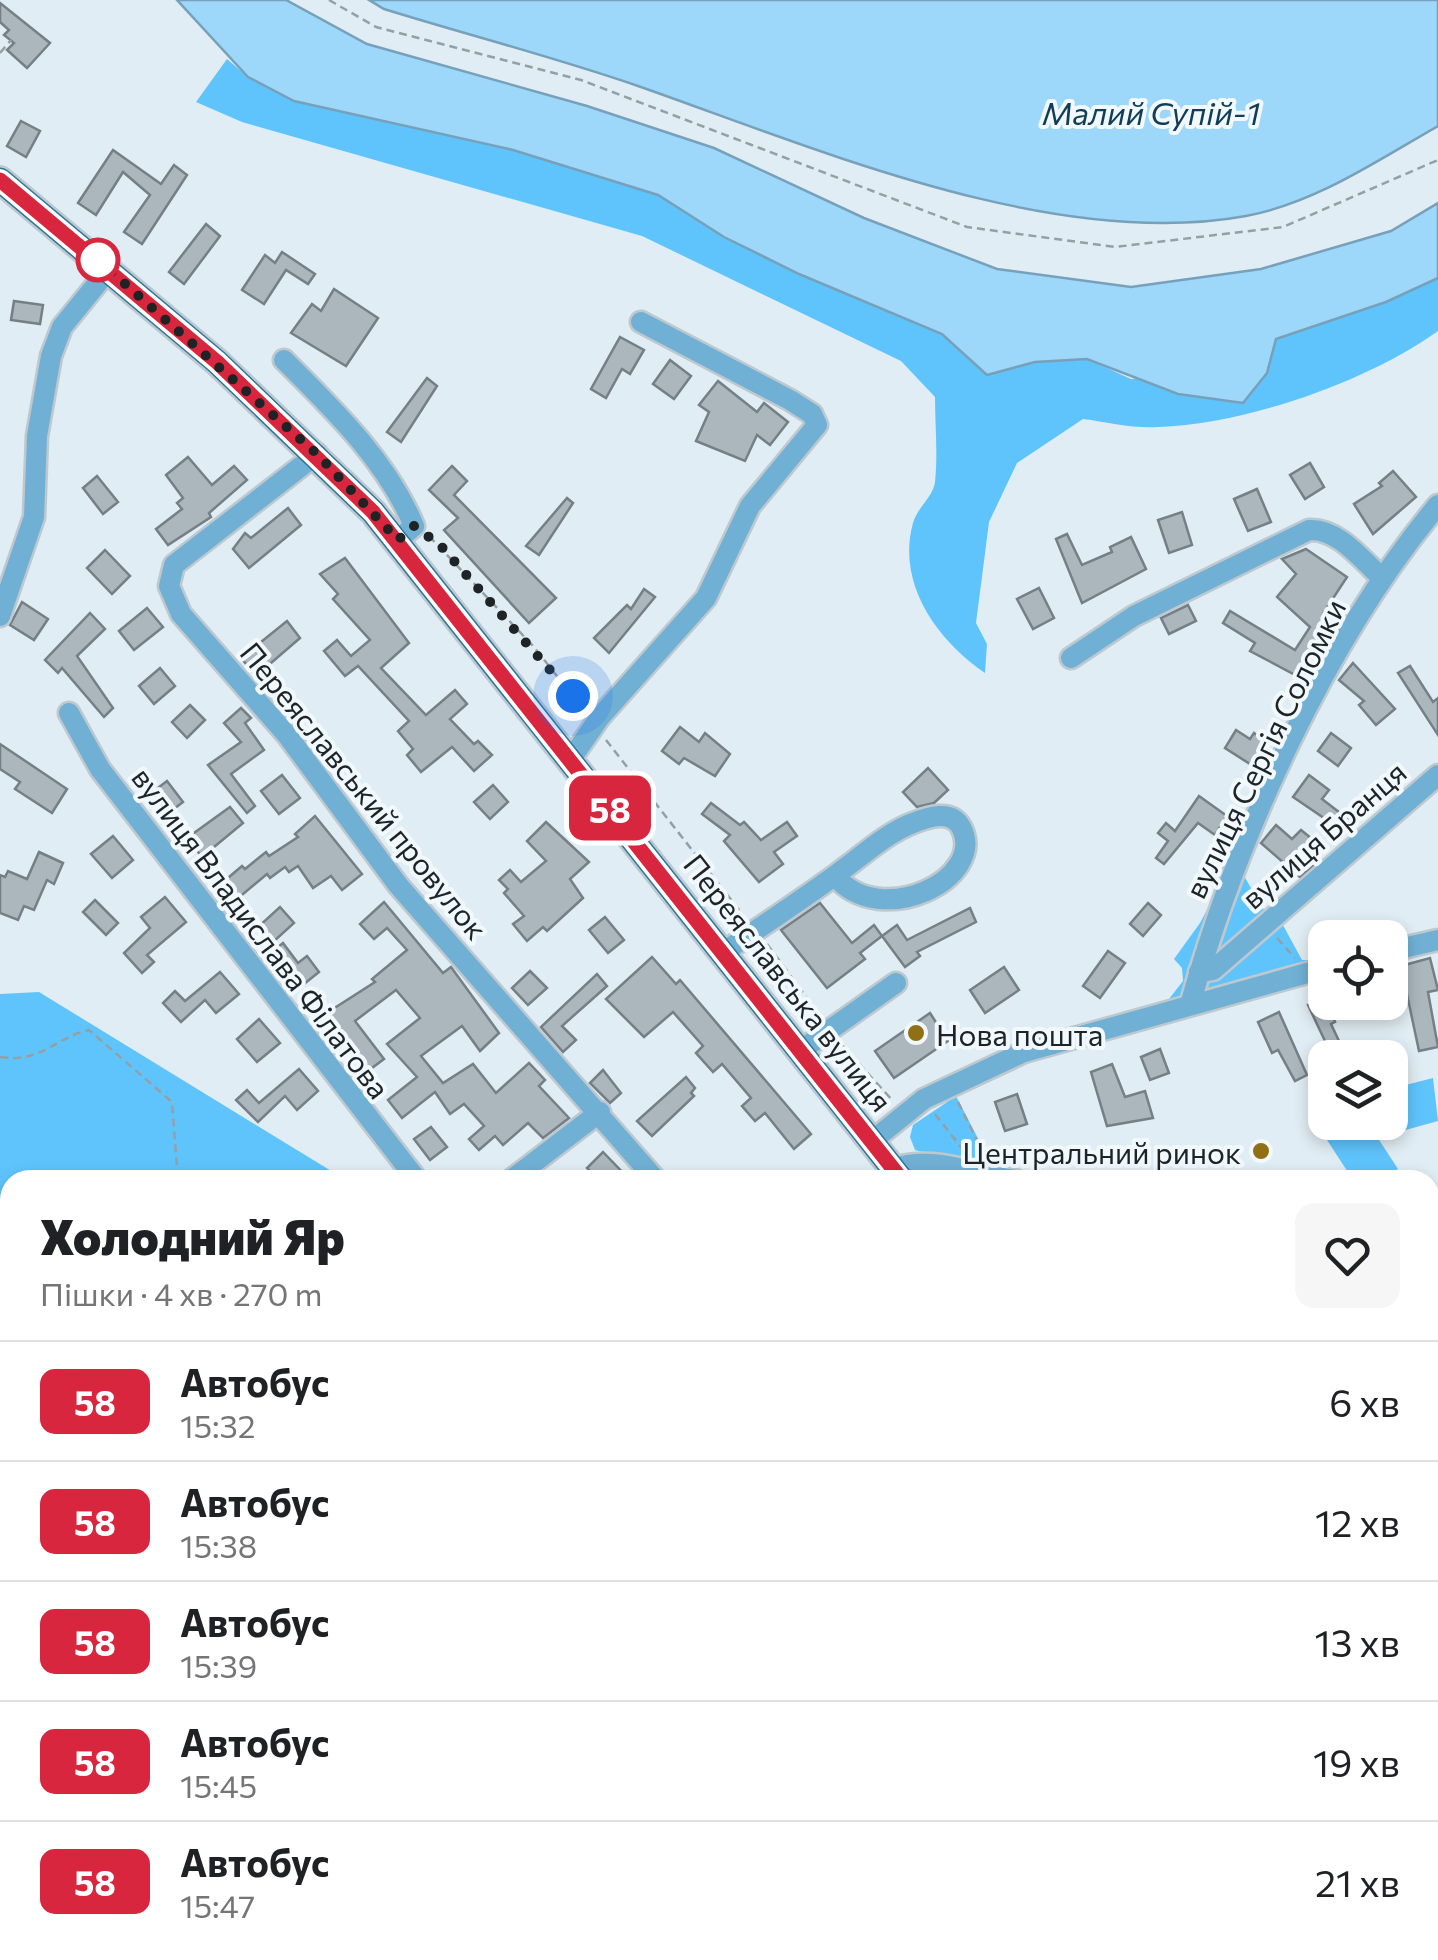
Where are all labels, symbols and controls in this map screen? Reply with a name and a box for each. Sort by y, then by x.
water label: Малий Супій-1 [1042,92,1260,132]
unlabelled marker [77,239,119,281]
street label: вулиця Сергія Соломки [1175,592,1353,904]
street label: Переяславський провулок [234,634,496,946]
your location [548,671,598,721]
street label: вулиця Бранця [1233,752,1413,916]
street label: вулиця Владислава Філатова [125,759,399,1105]
line badge: 58 [565,776,655,840]
text: 58 [589,787,631,830]
street label: Переяславська вулиця [677,846,901,1118]
map controls [1308,920,1408,1140]
button: locate [1308,920,1408,1020]
place label: Нова пошта [936,1015,1103,1052]
marker: Нова пошта [905,1022,927,1044]
button: layers [1308,1040,1408,1140]
place label: Центральний ринок [962,1133,1241,1170]
marker: Центральний ринок [1250,1140,1272,1162]
button: heart [1295,1203,1400,1308]
text: Холодний Яр [40,1206,345,1265]
text: Пішки · 4 хв · 270 m [40,1273,323,1313]
text: Автобус [180,1358,330,1405]
text: 6 хв [1329,1378,1400,1425]
text: 58 [74,1380,116,1423]
text: 15:32 [180,1405,256,1445]
text: Автобус [180,1478,330,1525]
text: 12 хв [1315,1498,1400,1545]
text: 58 [74,1500,116,1543]
text: 15:38 [180,1525,257,1565]
text: Автобус [180,1598,330,1645]
text: 13 хв [1314,1618,1400,1665]
text: 58 [74,1620,116,1663]
text: 15:39 [180,1645,257,1685]
text: Автобус [180,1718,330,1765]
text: 19 хв [1313,1738,1400,1785]
text: 58 [74,1740,116,1783]
text: 15:45 [180,1765,257,1805]
text: Автобус [180,1838,330,1885]
text: 21 хв [1315,1858,1400,1905]
text: 58 [74,1860,116,1903]
text: 15:47 [180,1885,255,1925]

